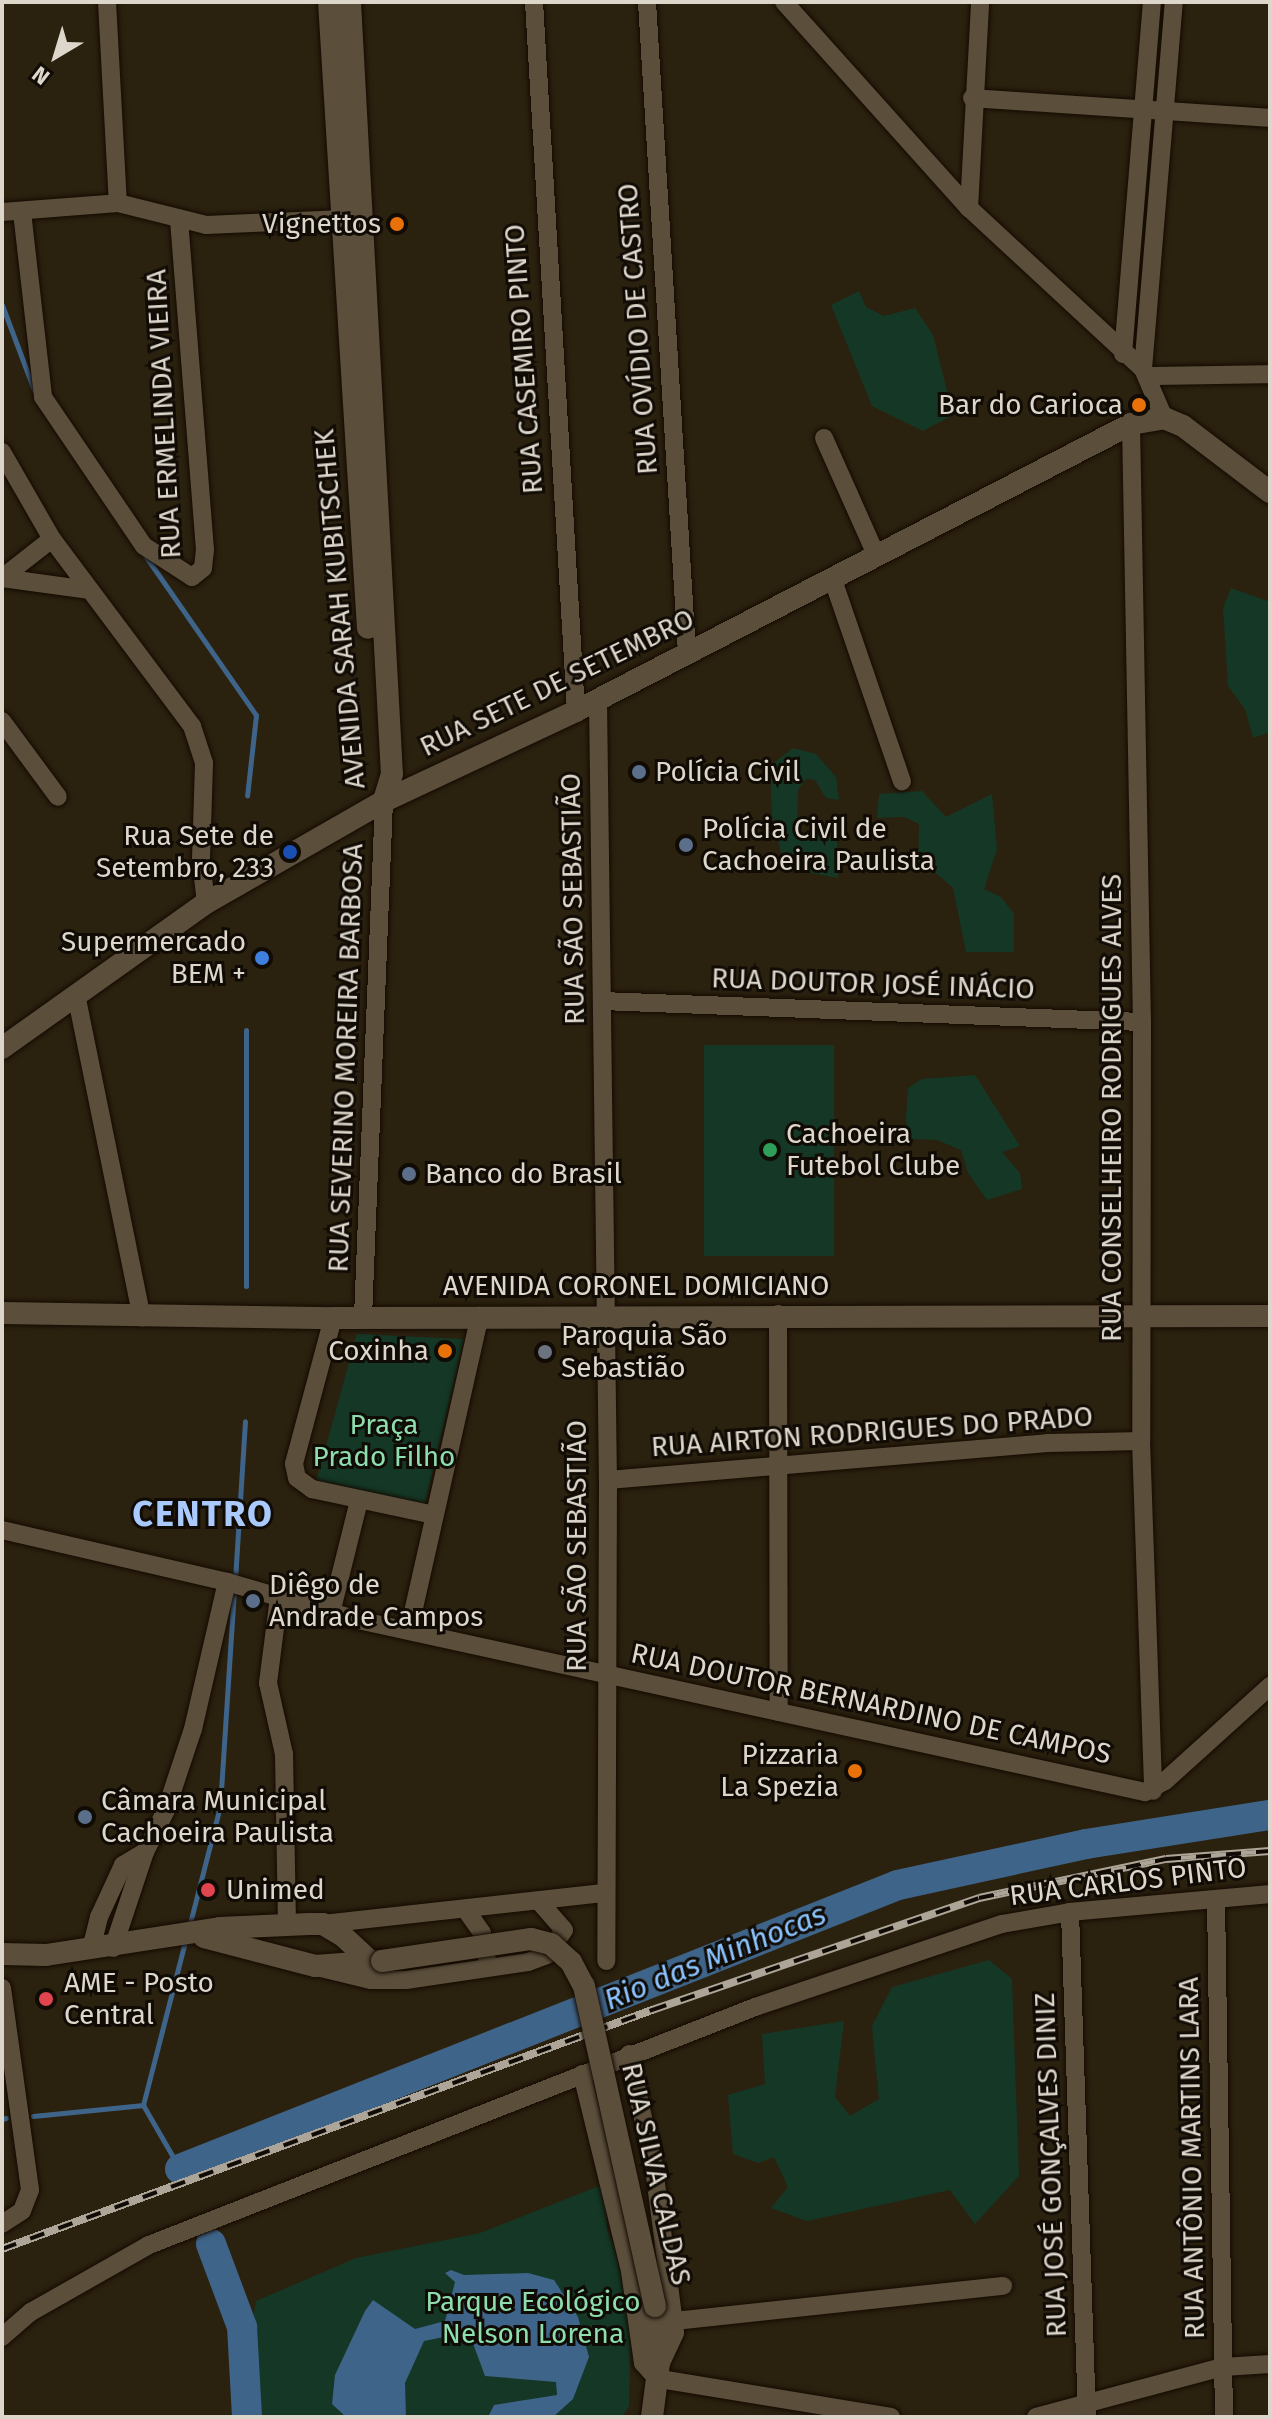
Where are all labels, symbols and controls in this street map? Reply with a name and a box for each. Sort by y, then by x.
north arrow [16,16,96,96]
text: N [27,60,55,90]
street label: RUA OVÍDIO DE CASTRO [611,182,665,476]
place label: Vignettos [262,207,381,241]
marker: Vignettos [388,215,406,233]
street label: RUA CASEMIRO PINTO [498,223,550,495]
street label: RUA ERMELINDA VIEIRA [140,268,188,560]
place label: Bar do Carioca [938,388,1123,422]
marker: Bar do Carioca [1130,396,1148,414]
street label: AVENIDA SARAH KUBITSCHEK [308,428,372,790]
street label: RUA SETE DE SETEMBRO [415,602,699,764]
place label: Polícia Civil [655,755,800,789]
marker: Polícia Civil [630,763,648,781]
street label: RUA SÃO SEBASTIÃO [554,773,592,1025]
place label: Polícia Civil de Cachoeira Paulista [702,812,935,878]
place label: Rua Sete de Setembro, 233 [96,819,274,885]
marker: Polícia Civil de Cachoeira Paulista [677,836,695,854]
marker: Rua Sete de Setembro, 233 [281,843,299,861]
street label: RUA SEVERINO MOREIRA BARBOSA [322,843,370,1273]
street label: RUA CONSELHEIRO RODRIGUES ALVES [1095,874,1129,1342]
place label: Supermercado BEM + [61,925,246,991]
marker: Supermercado BEM + [253,949,271,967]
street label: RUA DOUTOR JOSÉ INÁCIO [711,962,1035,1006]
place label: Cachoeira Futebol Clube [786,1117,960,1183]
marker: Cachoeira Futebol Clube [761,1141,779,1159]
place label: Banco do Brasil [425,1157,622,1191]
marker: Banco do Brasil [400,1165,418,1183]
street label: AVENIDA CORONEL DOMICIANO [443,1269,829,1303]
place label: Paroquia São Sebastião [561,1319,728,1385]
place label: Coxinha [328,1334,429,1368]
marker: Coxinha [436,1342,454,1360]
marker: Paroquia São Sebastião [536,1343,554,1361]
street label: RUA AIRTON RODRIGUES DO PRADO [650,1400,1094,1464]
park label: Praça Prado Filho [313,1408,455,1474]
street label: RUA SÃO SEBASTIÃO [560,1420,594,1672]
district label: CENTRO [132,1493,274,1537]
place label: Diêgo de Andrade Campos [269,1568,483,1634]
marker: Diêgo de Andrade Campos [244,1592,262,1610]
street label: RUA DOUTOR BERNARDINO DE CAMPOS [628,1637,1114,1771]
place label: Pizzaria La Spezia [720,1738,839,1804]
marker: Pizzaria La Spezia [846,1762,864,1780]
place label: Câmara Municipal Cachoeira Paulista [101,1784,334,1850]
marker: Câmara Municipal Cachoeira Paulista [76,1808,94,1826]
street label: RUA CARLOS PINTO [1008,1851,1248,1913]
place label: Unimed [226,1873,325,1907]
marker: Unimed [197,1879,219,1901]
water label: Rio das Minhocas [599,1896,831,2018]
place label: AME - Posto Central [64,1966,214,2032]
street label: RUA ANTÔNIO MARTINS LARA [1172,1977,1212,2339]
marker: AME - Posto Central [35,1988,57,2010]
street label: RUA JOSÉ GONÇALVES DINIZ [1028,1992,1074,2338]
street label: RUA SILVA CALDAS [614,2060,698,2288]
park label: Parque Ecológico Nelson Lorena [425,2285,641,2351]

